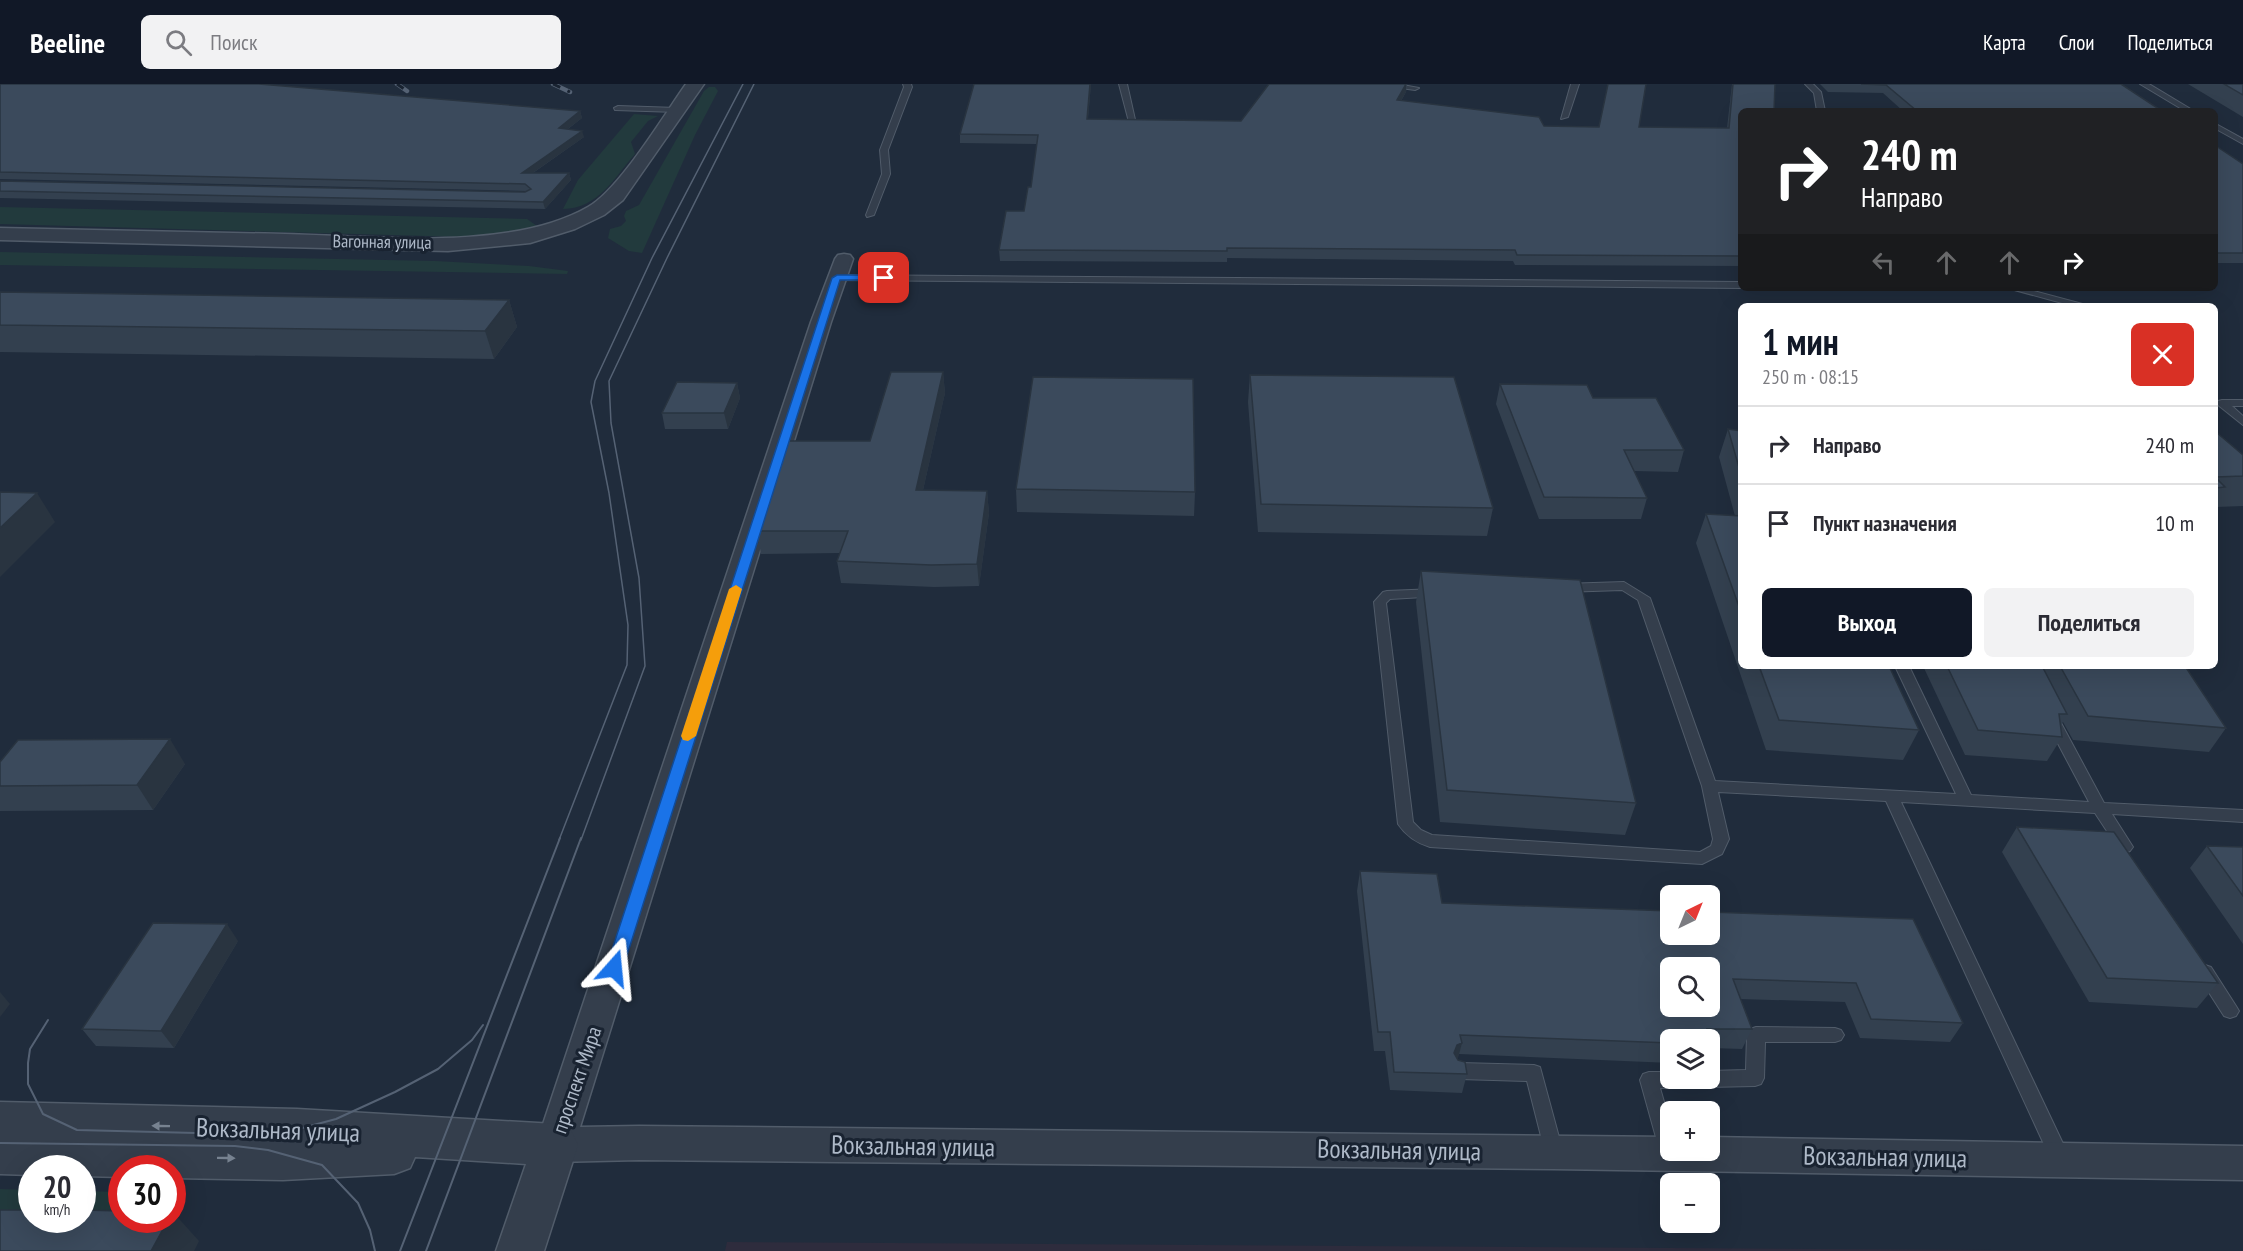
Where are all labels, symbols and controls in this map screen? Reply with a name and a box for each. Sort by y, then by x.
search box [141,15,561,69]
text: Beeline [30,24,105,61]
icon: search [162,26,195,59]
text: Поиск [210,28,257,56]
text: Карта [1983,29,2026,56]
text: Слои [2059,29,2094,56]
text: Поделиться [2127,29,2213,56]
text: 240 m [1861,127,1958,182]
icon: right [1762,132,1840,210]
text: Направо [1861,180,1943,214]
street label: Вагонная улица [332,229,432,254]
icon: left [1867,246,1900,279]
icon: ahead [1930,246,1963,279]
icon: ahead [1993,246,2026,279]
icon: right [2056,246,2089,279]
pin [858,252,909,303]
icon: arrive [867,261,900,294]
text: 1 мин [1762,318,1839,365]
button: close [2131,323,2194,386]
text: 250 m · 08:15 [1762,364,1859,390]
icon: right [1762,429,1795,462]
text: Направо [1813,431,1881,459]
text: 240 m [2145,431,2194,459]
icon: arrive [1762,507,1795,540]
text: Пункт назначения [1813,509,1957,537]
text: 10 m [2155,509,2194,537]
button: Выход [1762,588,1972,657]
button: Поделиться [1984,588,2194,657]
north arrow [1660,885,1720,945]
map controls [1660,885,1720,1233]
position arrow [582,936,646,1000]
button: search [1660,957,1720,1017]
street label: проспект Мира [546,1023,607,1137]
button: layers [1660,1029,1720,1089]
button: + [1660,1101,1720,1161]
street label: Вокзальная улица [196,1110,360,1149]
one-way arrow [151,1121,170,1131]
street label: Вокзальная улица [831,1128,995,1163]
street label: Вокзальная улица [1317,1132,1481,1167]
street label: Вокзальная улица [1803,1139,1967,1174]
one-way arrow [217,1153,236,1162]
speed limit sign: 30 [108,1155,186,1233]
text: 20 [43,1167,71,1206]
button: − [1660,1173,1720,1233]
text: km/h [44,1200,70,1219]

